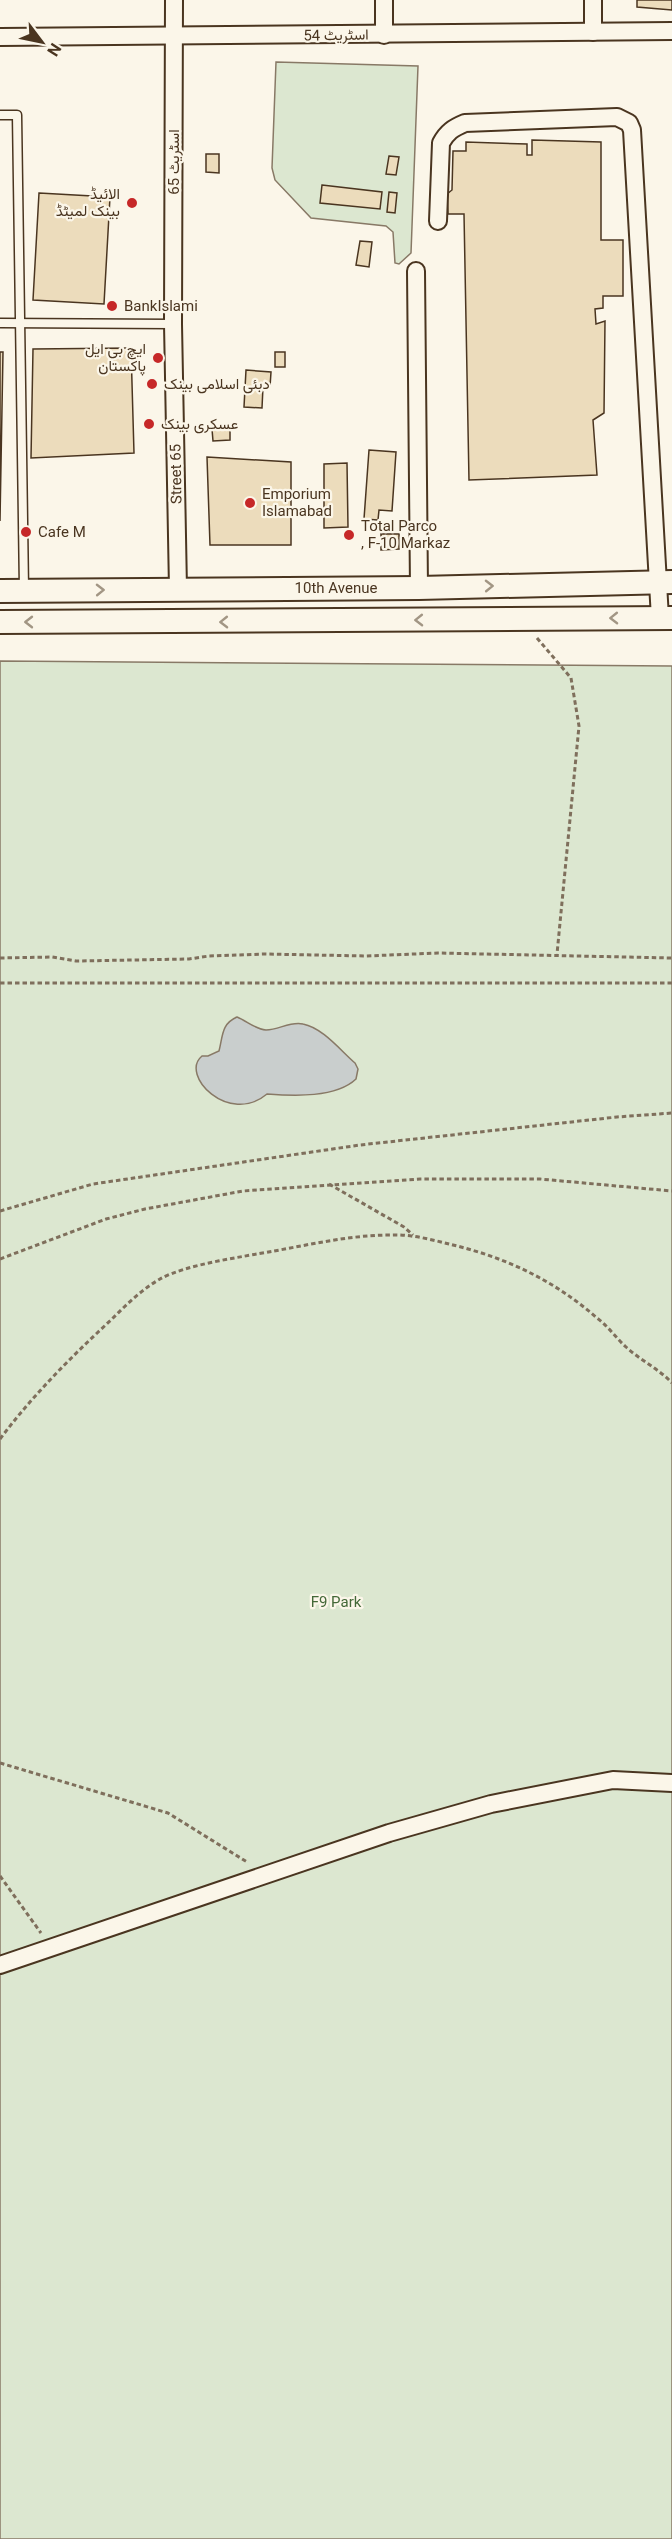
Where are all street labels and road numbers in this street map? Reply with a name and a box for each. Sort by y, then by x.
street label: اسٹریٹ 54 [303,25,369,45]
street label: اسٹریٹ 65 [165,129,183,195]
street label: Street 65 [166,444,186,504]
street label: 10th Avenue [295,579,377,597]

